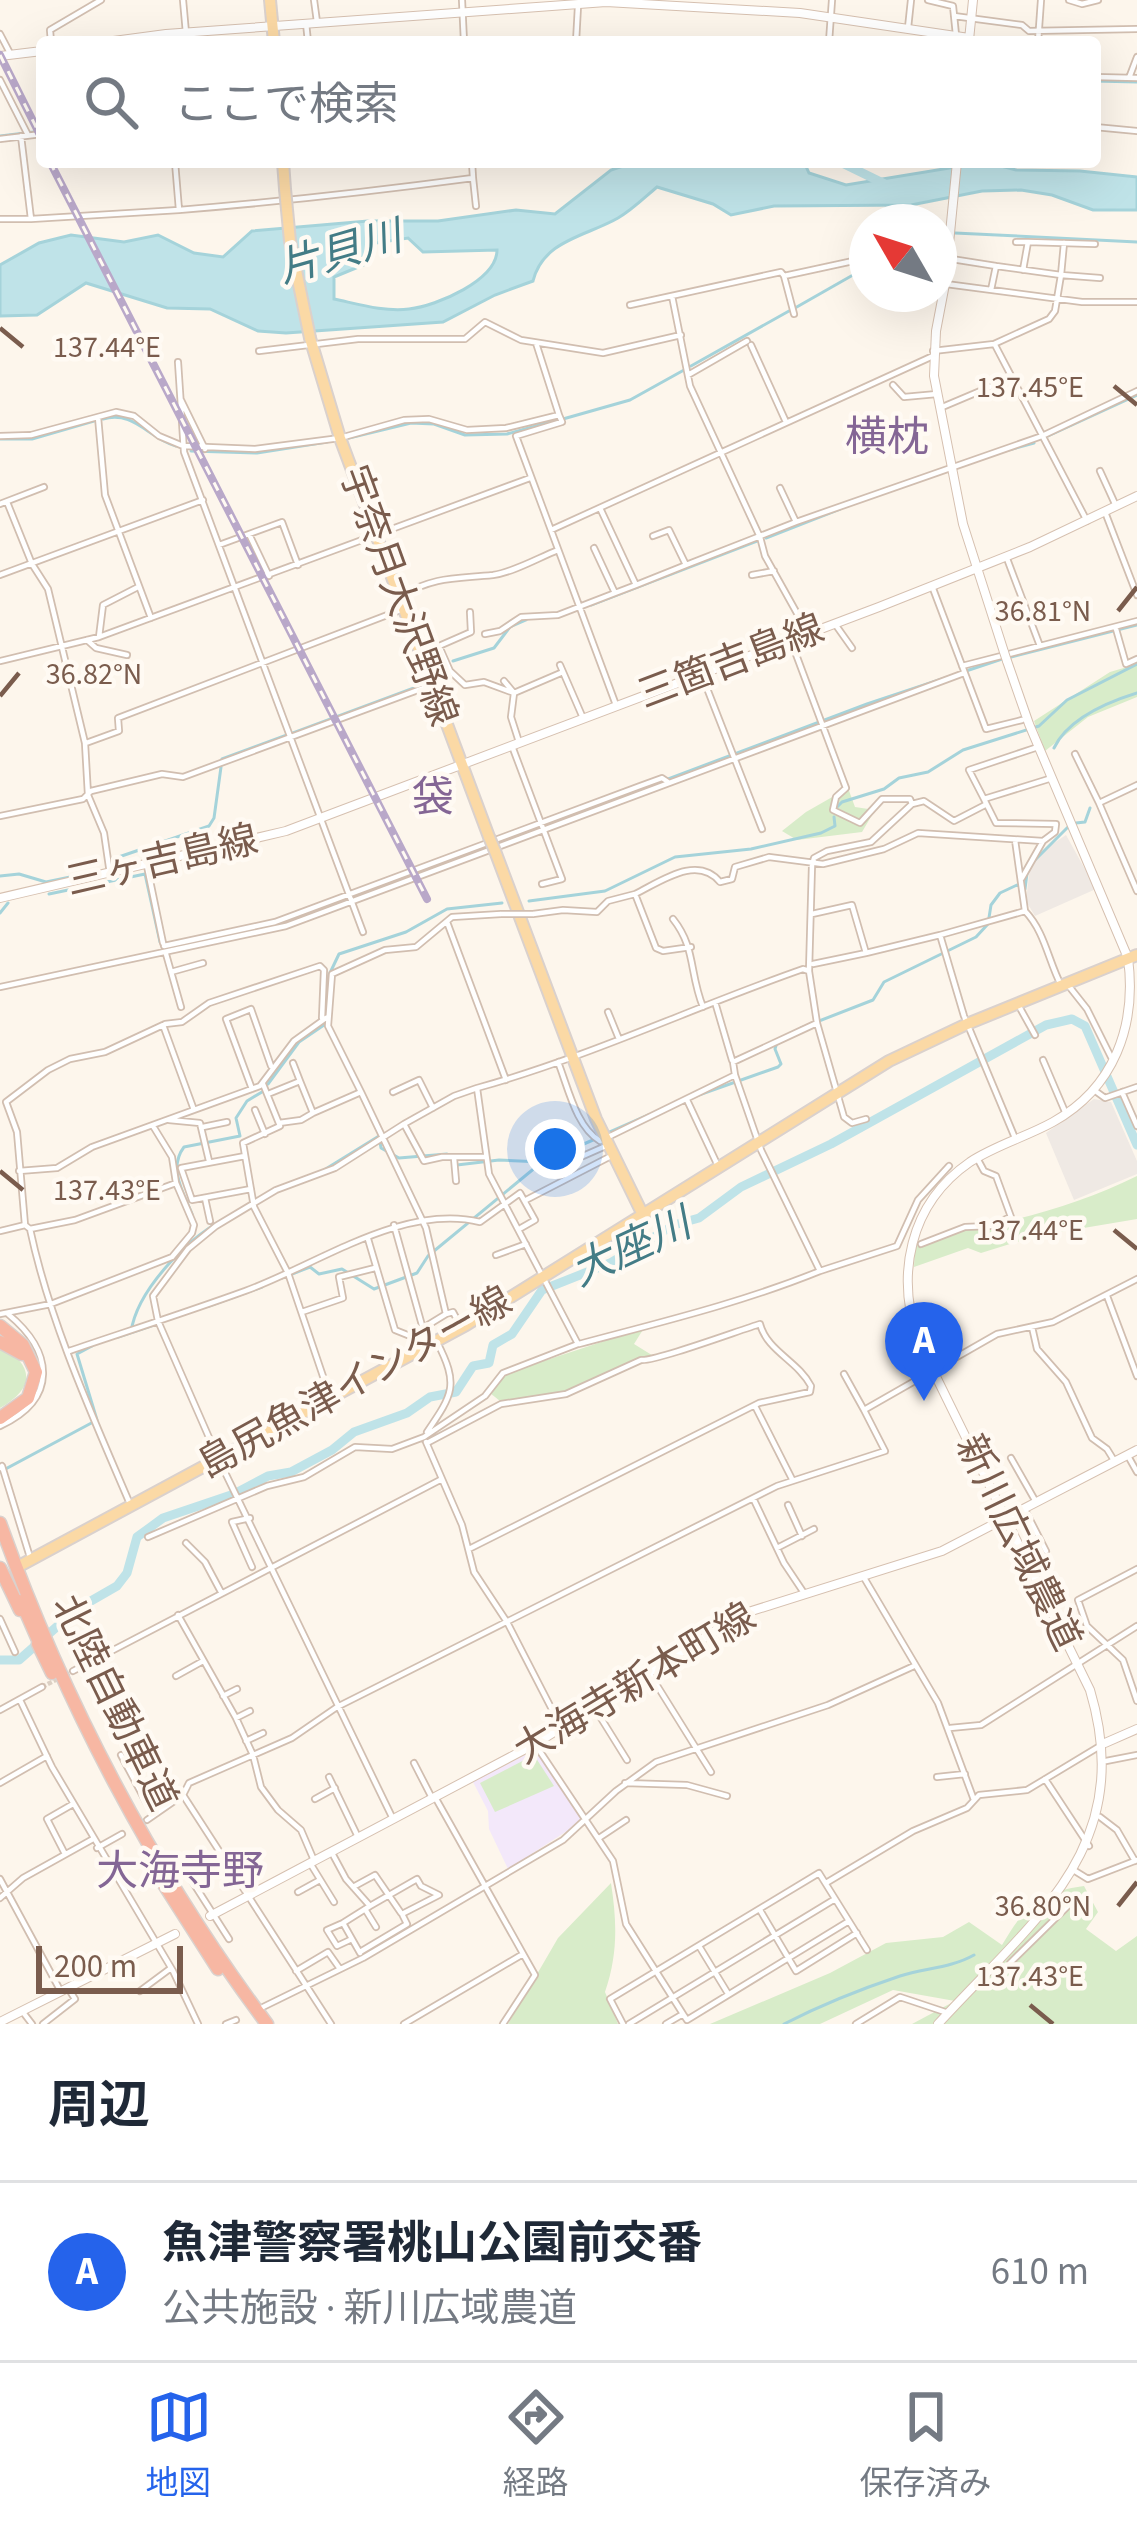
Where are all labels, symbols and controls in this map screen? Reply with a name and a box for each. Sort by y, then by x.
search box [36,36,1101,168]
icon: search [78,69,144,135]
text: ここで検索 [174,73,399,137]
north arrow [849,204,957,312]
water label: 片貝川 [271,206,413,299]
text: 137.44°E [53,326,161,369]
text: 137.45°E [976,366,1084,409]
district label: 横枕 [845,408,929,468]
street label: 宇奈月大沢野線 [325,458,471,734]
text: 36.81°N [995,590,1091,633]
street label: 三箇吉島線 [630,601,832,723]
text: 36.82°N [46,653,142,696]
district label: 袋 [412,768,454,828]
street label: 三ヶ吉島線 [61,812,263,910]
your location [525,1119,585,1179]
text: 137.43°E [53,1169,161,1212]
water label: 大座川 [561,1192,704,1302]
text: 137.44°E [976,1209,1084,1252]
street label: 島尻魚津インター線 [188,1273,522,1493]
pin: A [885,1302,963,1401]
street label: 新川広域農道 [942,1426,1094,1660]
street label: 北陸自動車道 [38,1586,190,1820]
street label: 大海寺新本町線 [504,1590,766,1778]
district label: 大海寺野 [96,1842,264,1902]
text: 36.80°N [995,1885,1091,1928]
scale bar [36,1940,183,1993]
text: 200 m [54,1943,137,1990]
text: 137.43°E [976,1955,1084,1998]
text: 周辺 [48,2070,150,2142]
text: 魚津警察署桃山公園前交番 [162,2212,702,2276]
text: A [76,2244,98,2300]
text: 610 m [991,2244,1089,2300]
text: 公共施設 · 新川広域農道 [162,2281,577,2337]
tab: 地図 [146,2384,212,2507]
tab: 経路 [503,2384,569,2507]
tab: 保存済み [860,2384,992,2507]

